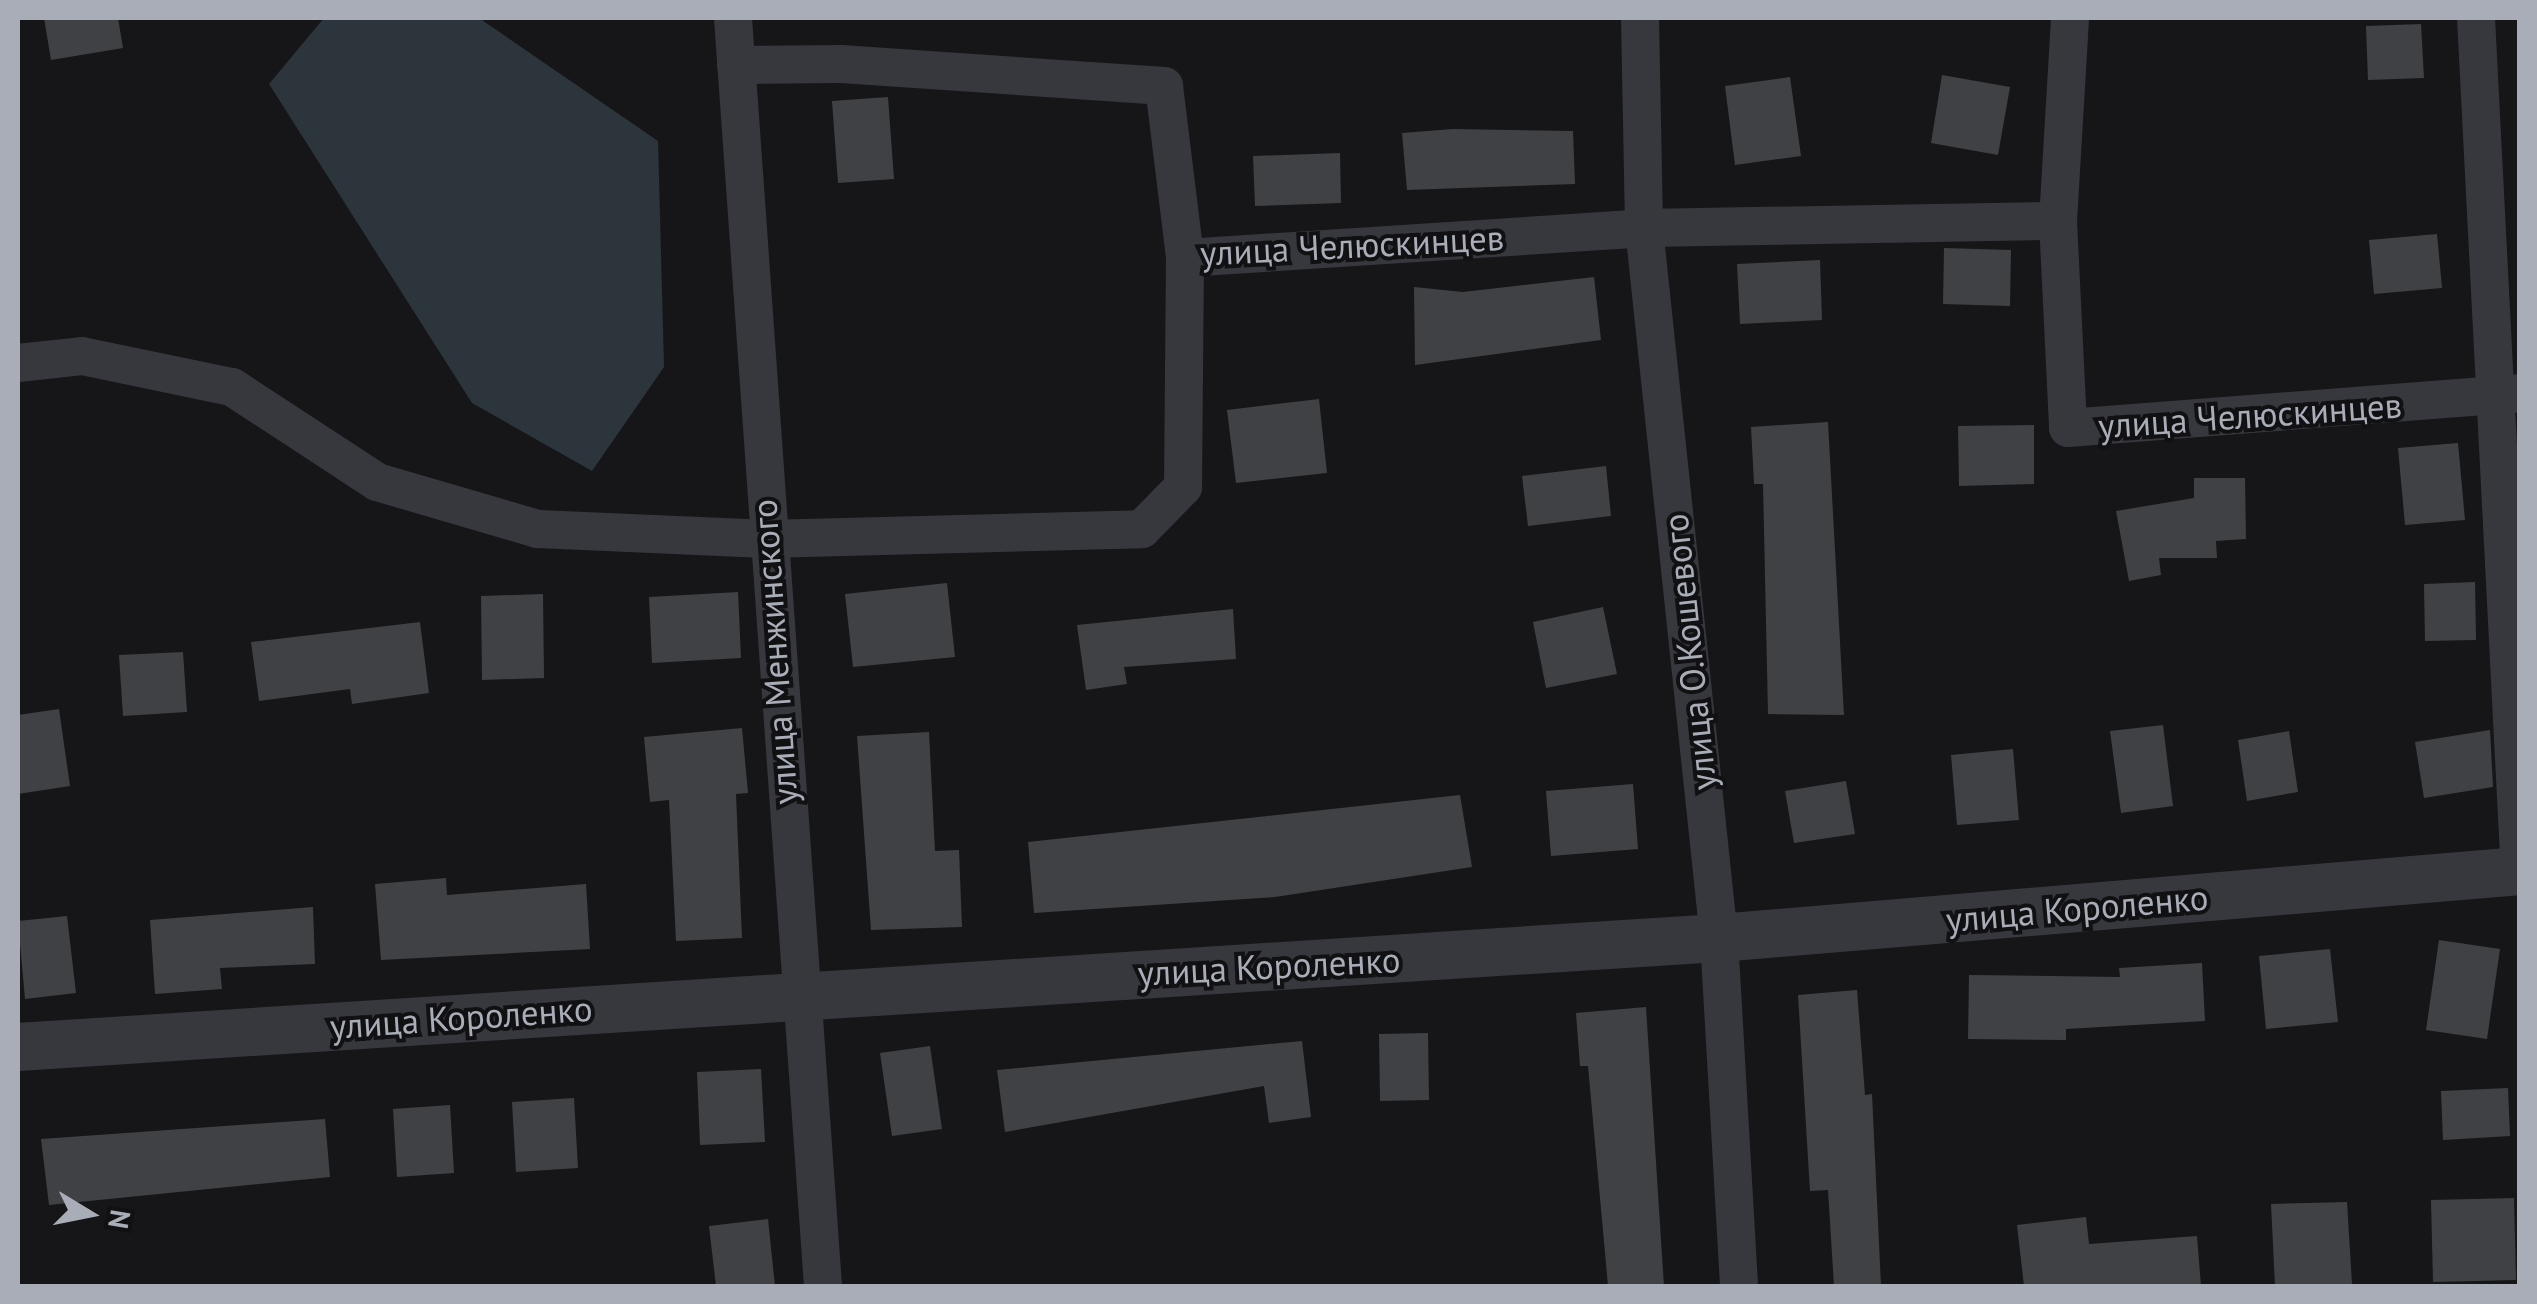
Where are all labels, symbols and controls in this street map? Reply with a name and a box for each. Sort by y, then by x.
street label: улица Челюскинцев [1199,216,1505,274]
street label: улица Челюскинцев [2097,383,2403,447]
street label: улица Менжинского [742,498,806,806]
street label: улица О.Кошевого [1654,512,1724,792]
street label: улица Короленко [1944,876,2210,940]
street label: улица Короленко [1137,938,1401,994]
street label: улица Короленко [328,987,594,1047]
north arrow [40,1164,140,1264]
text: N [100,1207,140,1232]

